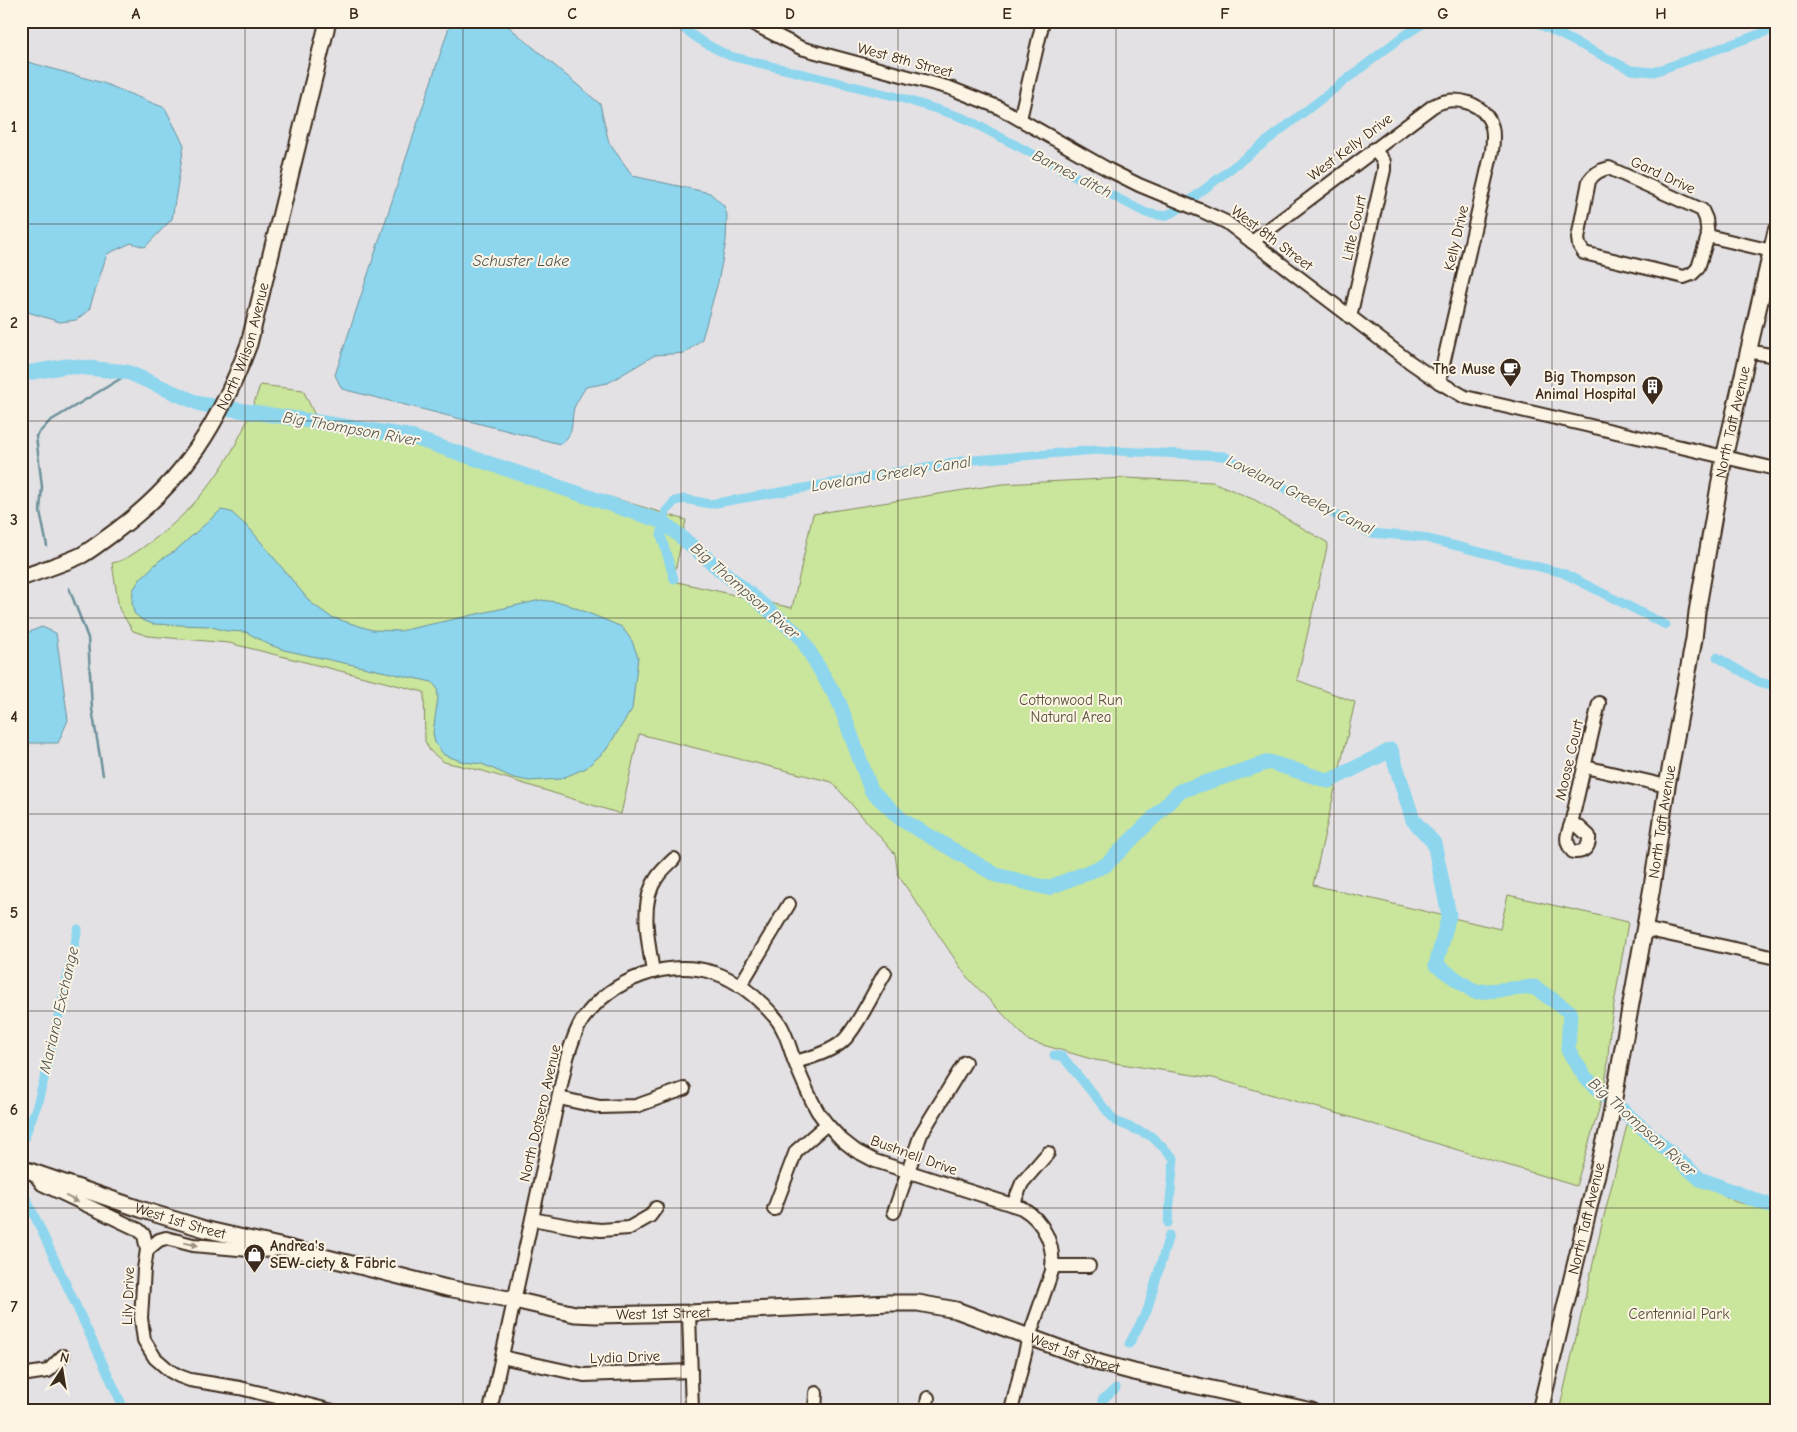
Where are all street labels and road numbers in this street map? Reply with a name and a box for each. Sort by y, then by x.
street label: West 8th Street [855,39,955,82]
street label: West Kelly Drive [1304,109,1396,185]
street label: Gard Drive [1628,152,1699,198]
street label: Litle Court [1338,193,1370,262]
street label: West 8th Street [1228,201,1317,275]
street label: Kelly Drive [1440,203,1472,272]
street label: North Wilson Avenue [213,280,273,413]
street label: North Taft Avenue [1712,364,1754,480]
street label: Moose Court [1551,717,1587,802]
street label: North Taft Avenue [1644,763,1680,880]
street label: North Dotsero Avenue [515,1042,565,1184]
street label: Bushnell Drive [868,1131,960,1179]
street label: North Taft Avenue [1564,1160,1609,1276]
street label: West 1st Street [132,1199,228,1243]
street label: Lily Drive [118,1266,138,1325]
street label: West 1st Street [616,1303,712,1324]
street label: West 1st Street [1027,1329,1122,1377]
street label: Lydia Drive [590,1347,661,1367]

